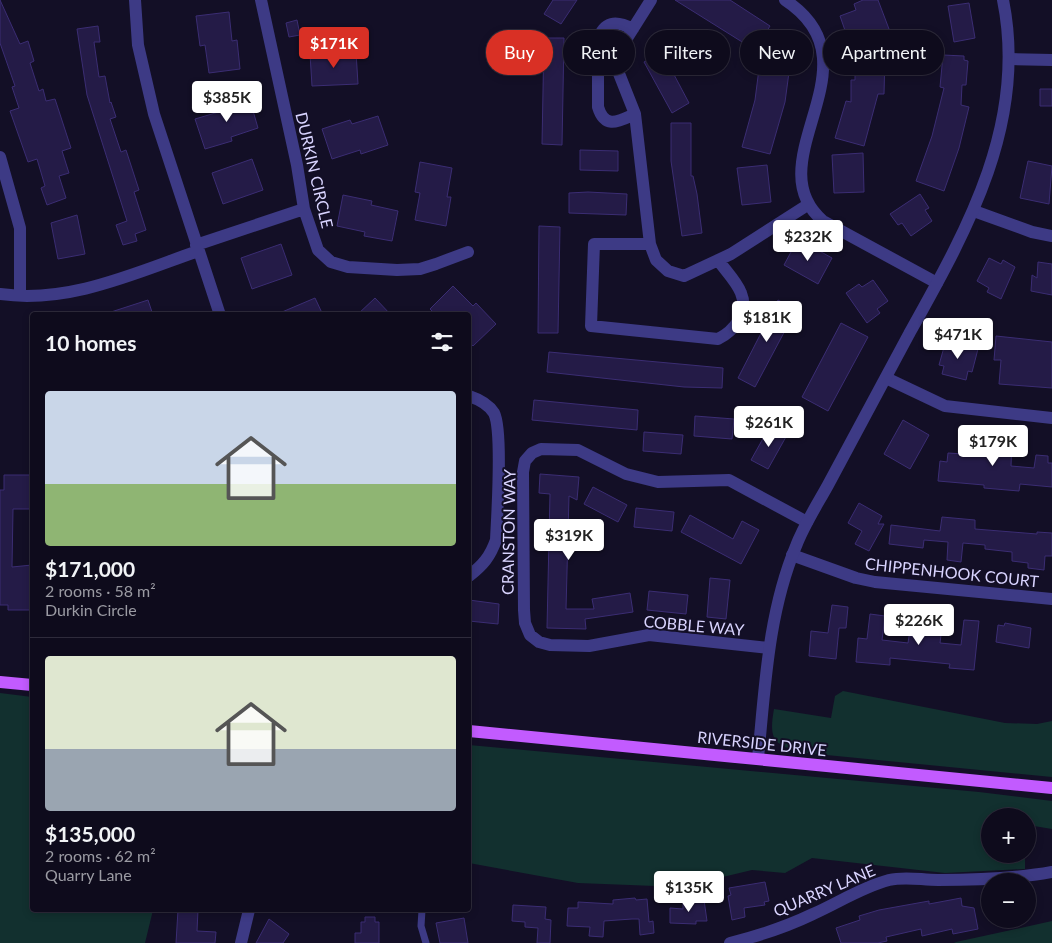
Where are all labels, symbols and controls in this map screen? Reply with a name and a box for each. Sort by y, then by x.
pin: $171K [299,27,369,69]
chip: Buy [486,30,553,75]
chip: Rent [563,30,635,75]
chip: Filters [645,30,730,75]
chip: New [740,30,813,75]
chip: Apartment [823,30,944,75]
text: $171K [310,33,358,52]
pin: $385K [192,80,262,123]
text: $385K [203,87,251,106]
street label: DURKIN CIRCLE [292,110,338,230]
pin: $232K [773,220,843,262]
text: $232K [784,226,832,245]
pin: $181K [732,300,802,343]
text: $181K [743,307,791,326]
pin: $471K [923,318,993,360]
text: $471K [934,324,982,343]
icon: filters [428,328,456,356]
text: 10 homes [45,330,136,355]
pin: $261K [734,406,804,448]
text: $261K [745,412,793,431]
icon: home [206,423,296,513]
pin: $179K [958,424,1028,467]
text: $179K [969,431,1017,450]
street label: CRANSTON WAY [497,469,519,595]
pin: $319K [534,518,604,561]
text: $319K [545,525,593,544]
street label: CHIPPENHOOK COURT [864,553,1040,591]
text: $171,000 [45,556,135,581]
text: 2 rooms · 58 m² [45,581,156,600]
text: Durkin Circle [45,600,137,619]
pin: $226K [884,604,954,646]
text: $226K [895,610,943,629]
street label: COBBLE WAY [643,611,745,639]
icon: home [206,689,296,779]
street label: RIVERSIDE DRIVE [696,727,828,759]
map controls [981,808,1036,928]
button: + [981,808,1036,863]
text: $135,000 [45,821,135,846]
text: 2 rooms · 62 m² [45,846,156,865]
street label: QUARRY LANE [770,860,878,920]
text: Quarry Lane [45,865,132,884]
pin: $135K [654,870,724,913]
button: − [981,873,1036,928]
text: $135K [665,877,713,896]

